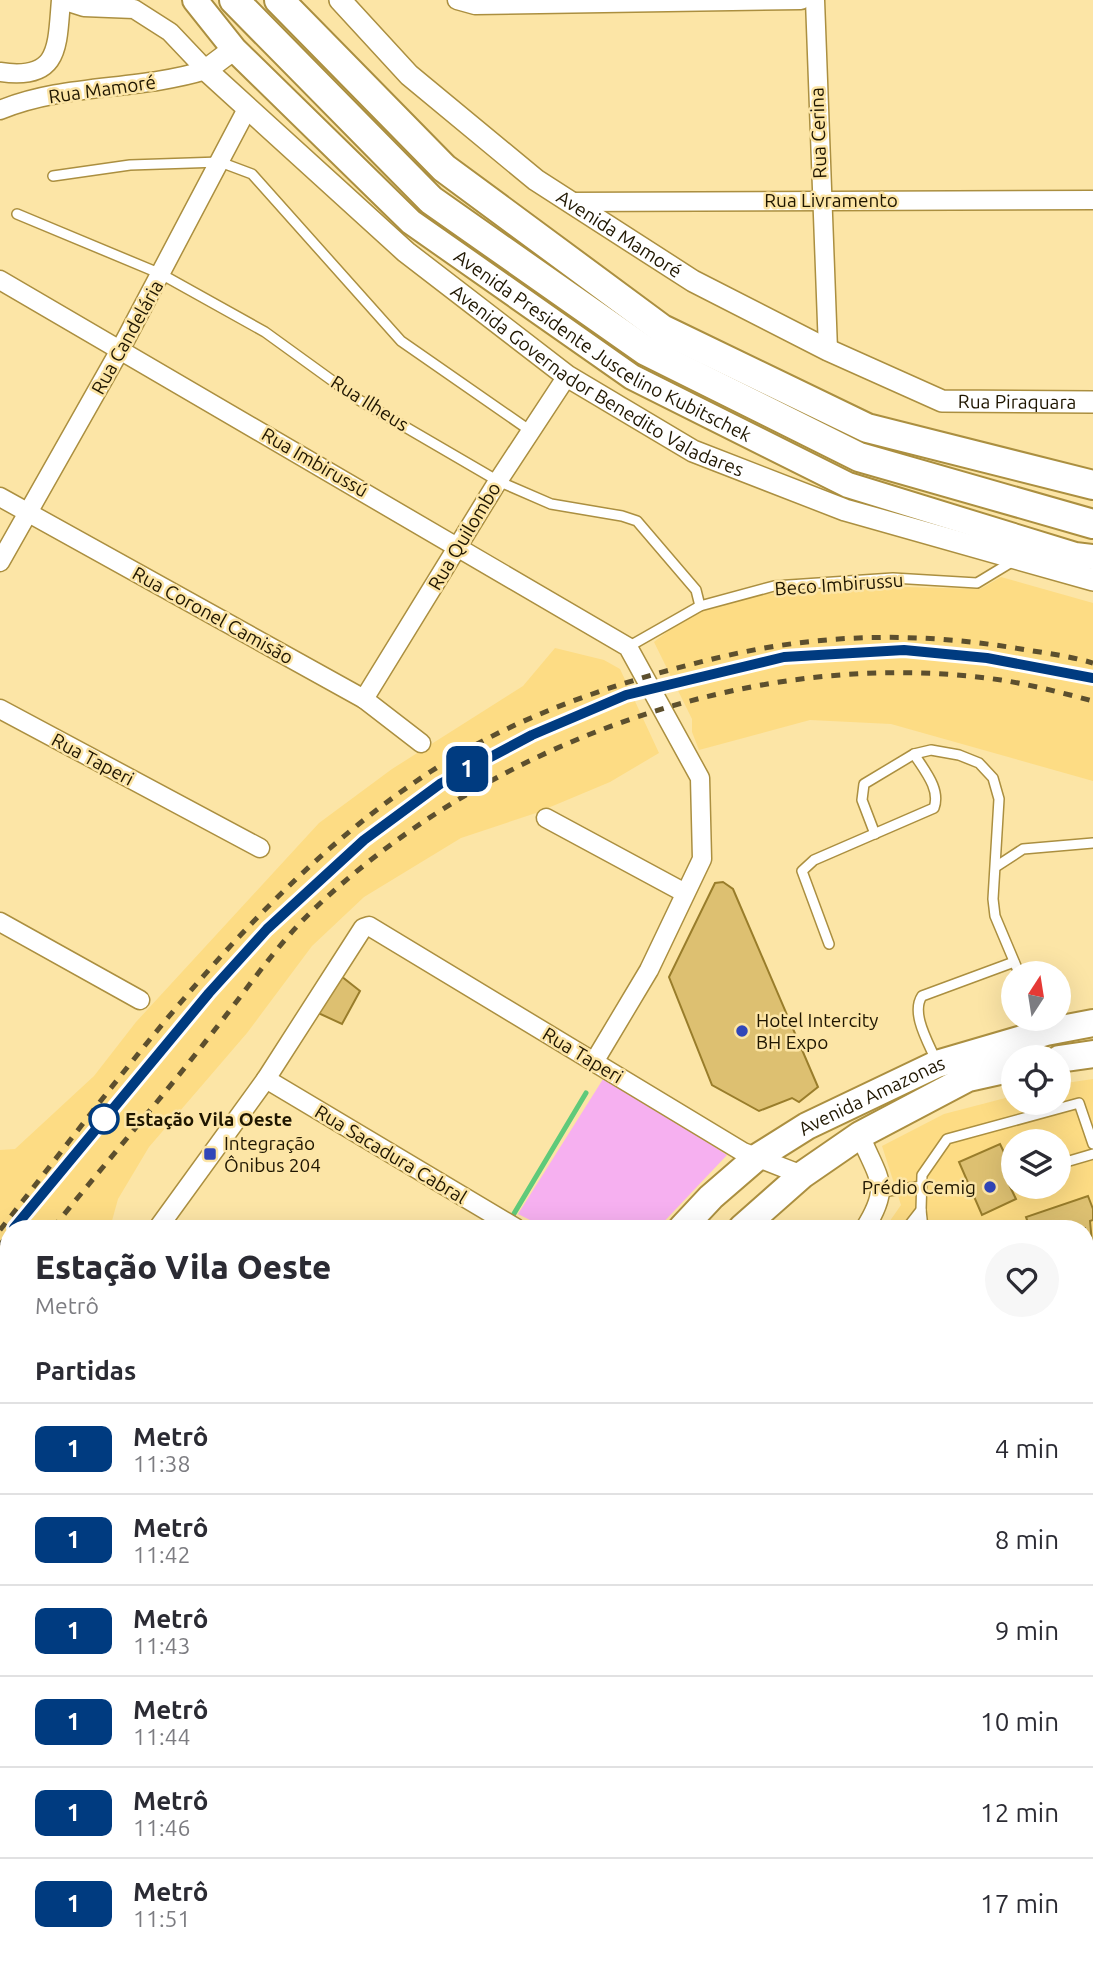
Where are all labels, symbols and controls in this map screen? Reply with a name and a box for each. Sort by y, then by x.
street label: Rua Mamoré [47,71,157,107]
street label: Rua Cerina [805,87,831,179]
street label: Avenida Mamoré [553,185,686,282]
street label: Rua Livramento [764,189,898,211]
street label: Avenida Presidente Juscelino Kubitschek [450,245,756,446]
street label: Rua Candelária [87,276,167,398]
street label: Avenida Governador Benedito Valadares [447,280,747,481]
street label: Rua Ilheus [327,371,413,435]
street label: Rua Piraquara [958,390,1076,413]
street label: Rua Imbirussú [258,423,372,501]
street label: Rua Quilombo [423,478,505,594]
street label: Rua Coronel Camisão [129,562,297,668]
street label: Beco Imbirussu [774,569,904,599]
street label: Rua Taperi [48,728,138,790]
line badge: 1 [444,746,490,792]
text: 1 [460,755,474,782]
north arrow [1001,961,1071,1031]
map controls [1001,961,1071,1199]
place label: Hotel Intercity BH Expo [756,1009,879,1053]
street label: Rua Taperi [539,1022,627,1088]
marker: Hotel Intercity BH Expo [734,1023,750,1039]
button: locate [1001,1045,1071,1115]
street label: Avenida Amazonas [794,1051,947,1140]
street label: Rua Sacadura Cabral [311,1100,471,1208]
marker: Estação Vila Oeste [89,1104,119,1134]
place label: Estação Vila Oeste [125,1108,292,1130]
button: layers [1001,1129,1071,1199]
place label: Integração Ônibus 204 [224,1132,321,1176]
marker: Integração Ônibus 204 [202,1146,218,1162]
place label: Prédio Cemig [862,1176,976,1198]
marker: Prédio Cemig [982,1179,998,1195]
button: heart [985,1243,1059,1317]
text: Estação Vila Oeste [35,1248,331,1285]
text: Metrô [35,1293,99,1318]
text: Partidas [35,1356,136,1385]
text: Metrô [133,1422,208,1451]
text: 4 min [995,1434,1059,1463]
text: 1 [67,1435,80,1462]
text: 11:38 [133,1451,191,1476]
text: Metrô [133,1513,208,1542]
text: 8 min [995,1525,1059,1554]
text: 1 [67,1526,80,1553]
text: 11:42 [133,1542,191,1567]
text: Metrô [133,1604,208,1633]
text: 9 min [995,1616,1059,1645]
text: 1 [67,1617,80,1644]
text: 11:43 [133,1633,191,1658]
text: Metrô [133,1695,208,1724]
text: 10 min [980,1707,1059,1736]
text: 1 [67,1708,80,1735]
text: 11:44 [133,1724,191,1749]
text: Metrô [133,1786,208,1815]
text: 12 min [980,1798,1059,1827]
text: 1 [67,1799,80,1826]
text: 11:46 [133,1815,191,1840]
text: Metrô [133,1877,208,1906]
text: 17 min [980,1889,1059,1918]
text: 1 [67,1890,80,1917]
text: 11:51 [133,1906,191,1931]

